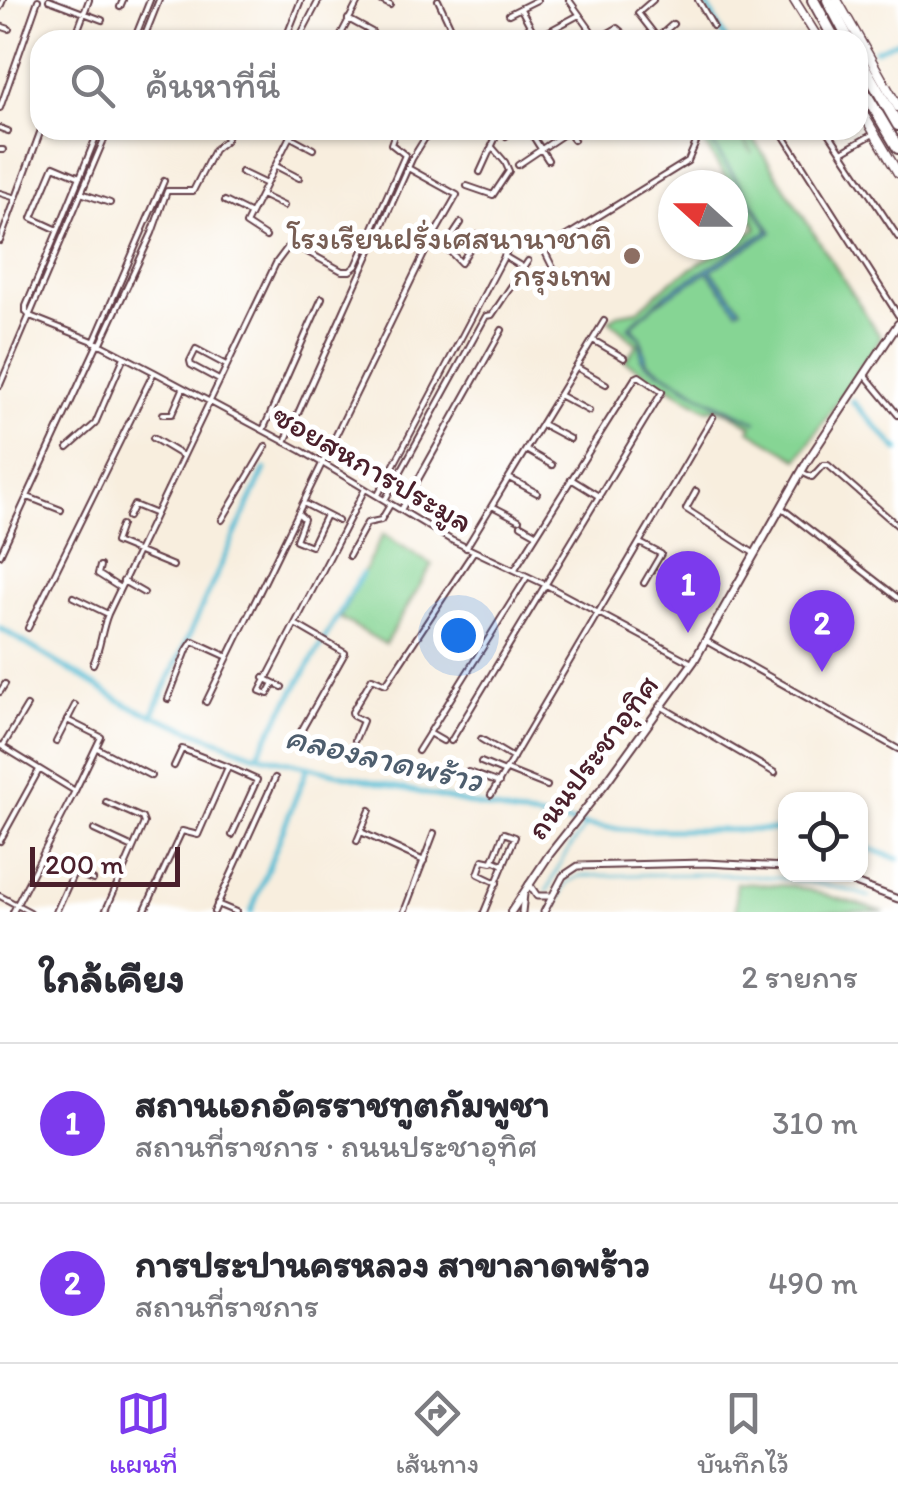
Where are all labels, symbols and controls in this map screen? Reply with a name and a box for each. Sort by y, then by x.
search box [30,30,868,140]
icon: search [65,58,120,113]
text: ค้นหาที่นี่ [145,62,280,108]
north arrow [658,170,748,260]
place label: โรงเรียนฝรั่งเศสนานาชาติ กรุงเทพ [286,219,612,296]
marker: โรงเรียนฝรั่งเศสนานาชาติ กรุงเทพ [621,245,643,267]
street label: ซอยสหการประมูล [265,395,480,542]
pin: 1 [656,550,720,633]
pin: 2 [790,590,854,672]
your location [433,610,484,661]
street label: ถนนประชาอุทิศ [518,667,668,848]
water label: คลองลาดพร้าว [281,715,488,801]
map controls [778,792,868,882]
button: locate [778,792,868,882]
scale bar [30,842,180,886]
text: 200 m [45,847,124,881]
text: ใกล้เคียง [40,952,185,1003]
text: 2 รายการ [741,958,858,996]
text: สถานเอกอัครราชทูตกัมพูชา [135,1081,550,1127]
text: 1 [65,1104,80,1142]
text: 310 m [772,1104,858,1142]
text: สถานที่ราชการ · ถนนประชาอุทิศ [135,1127,537,1165]
text: การประปานครหลวง สาขาลาดพร้าว [135,1241,650,1287]
text: 2 [64,1264,81,1302]
text: 490 m [768,1264,858,1302]
text: สถานที่ราชการ [135,1287,319,1325]
tab: แผนที่ [109,1386,178,1480]
tab: เส้นทาง [396,1386,479,1480]
tab: บันทึกไว้ [697,1386,789,1480]

